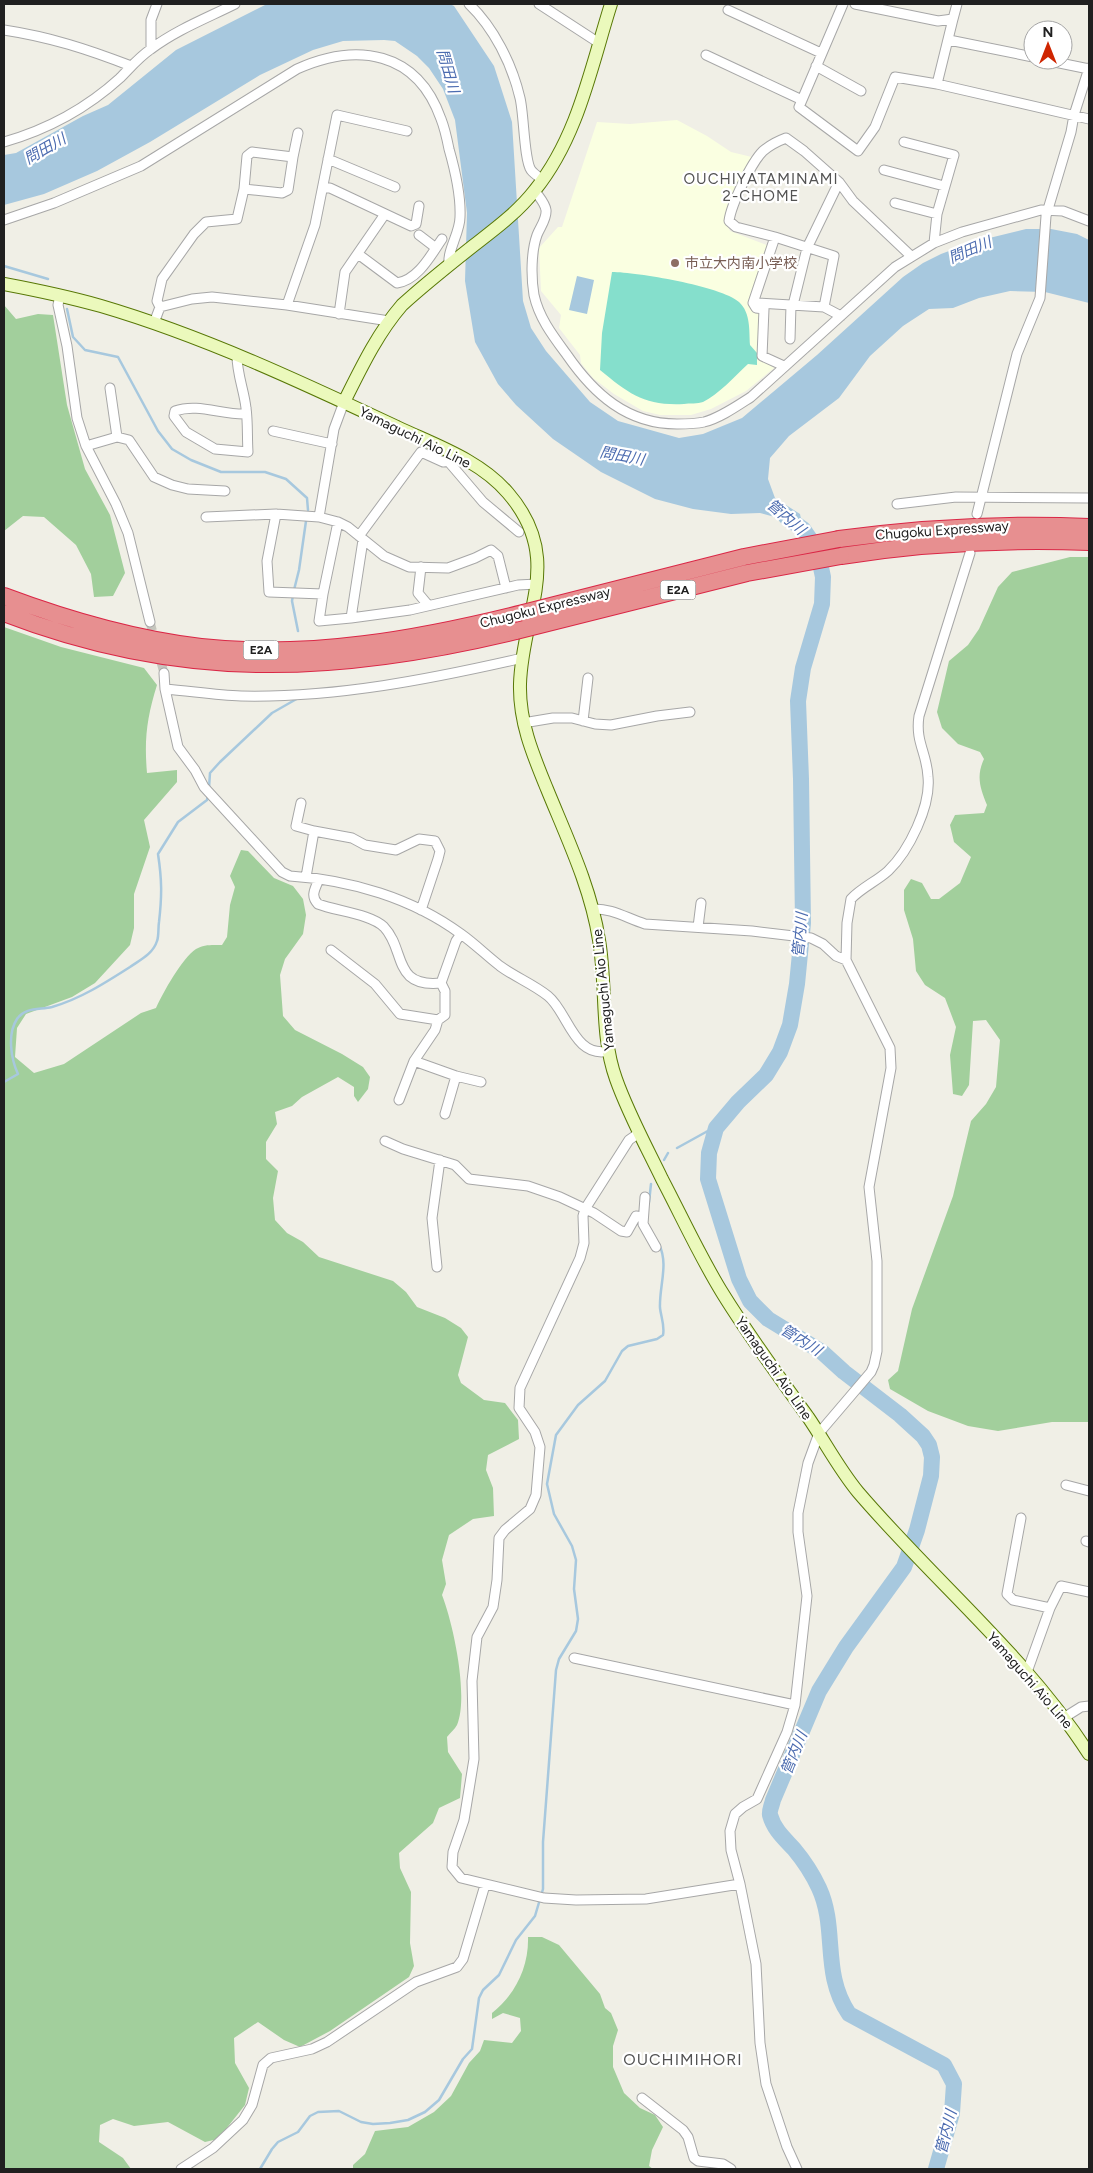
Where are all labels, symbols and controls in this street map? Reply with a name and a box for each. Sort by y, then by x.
north arrow [1023,20,1073,70]
text: N [1043,24,1053,41]
water label: 問田川 [433,47,463,97]
water label: 問田川 [21,129,71,168]
district label: OUCHIYATAMINAMI 2-CHOME [683,170,839,205]
water label: 問田川 [946,232,996,267]
place label: 市立大内南小学校 [685,255,797,272]
marker: 市立大内南小学校 [669,257,681,269]
street label: Yamaguchi Aio Line [356,403,474,472]
water label: 問田川 [598,443,648,469]
water label: 管内川 [763,495,810,540]
street label: Chugoku Expressway [875,517,1010,544]
road number: E2A [660,580,696,600]
street label: Chugoku Expressway [478,583,613,632]
road number: E2A [244,640,278,660]
water label: 管内川 [789,910,811,958]
street label: Yamaguchi Aio Line [589,928,618,1052]
street label: Yamaguchi Aio Line [732,1313,816,1424]
water label: 管内川 [777,1320,827,1361]
street label: Yamaguchi Aio Line [983,1629,1076,1732]
water label: 管内川 [777,1727,812,1777]
district label: OUCHIMIHORI [623,2050,743,2069]
water label: 管内川 [932,2106,961,2156]

